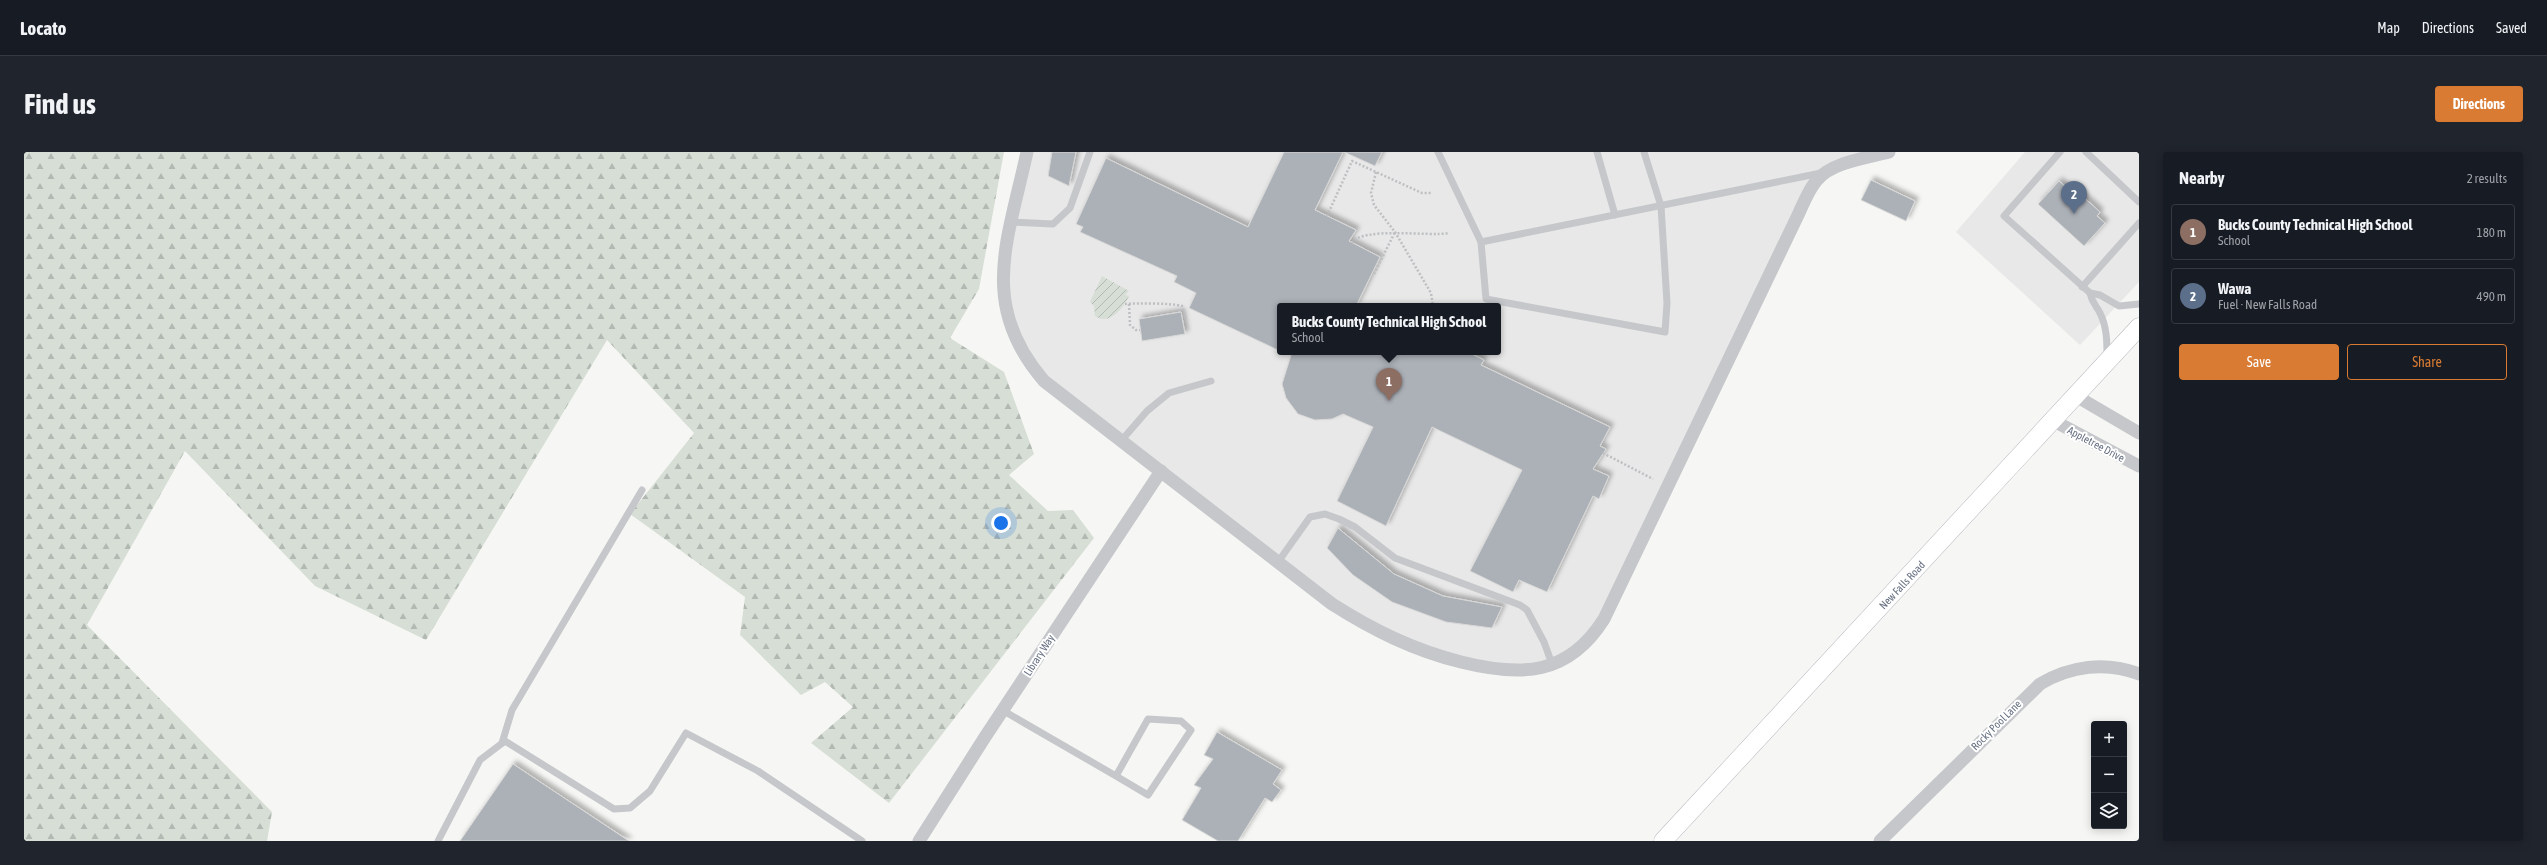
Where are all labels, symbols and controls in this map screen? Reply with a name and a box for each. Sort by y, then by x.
text: Locato [20,17,66,39]
text: Map [2377,20,2400,36]
text: Directions [2422,20,2474,36]
text: Saved [2496,20,2527,36]
button: Directions [2435,86,2523,122]
text: Find us [24,88,96,120]
text: Nearby [2179,168,2225,188]
text: 2 results [2467,171,2507,186]
pin: 2 [2061,181,2087,214]
text: Bucks County Technical High School [2218,216,2412,233]
text: 1 [2190,225,2196,240]
text: 180 m [2477,225,2506,240]
text: School [2218,233,2250,248]
text: Wawa [2218,280,2251,297]
text: 2 [2190,289,2196,304]
text: 490 m [2477,289,2506,304]
text: Fuel · New Falls Road [2218,297,2317,312]
popup [1277,303,1501,355]
text: Bucks County Technical High School [1292,313,1486,330]
text: School [1292,330,1324,345]
button: Save [2179,344,2339,380]
button: Share [2347,344,2507,380]
pin: 1 [1376,368,1402,401]
street label: Appletree Drive [2065,424,2127,464]
your location [991,513,1011,533]
street label: New Falls Road [1877,559,1927,611]
street label: Library Way [1021,632,1057,678]
street label: Rocky Pool Lane [1969,698,2023,752]
map controls [2091,721,2127,829]
button: + [2091,721,2127,757]
button: − [2091,757,2127,793]
button: layers [2091,793,2127,829]

